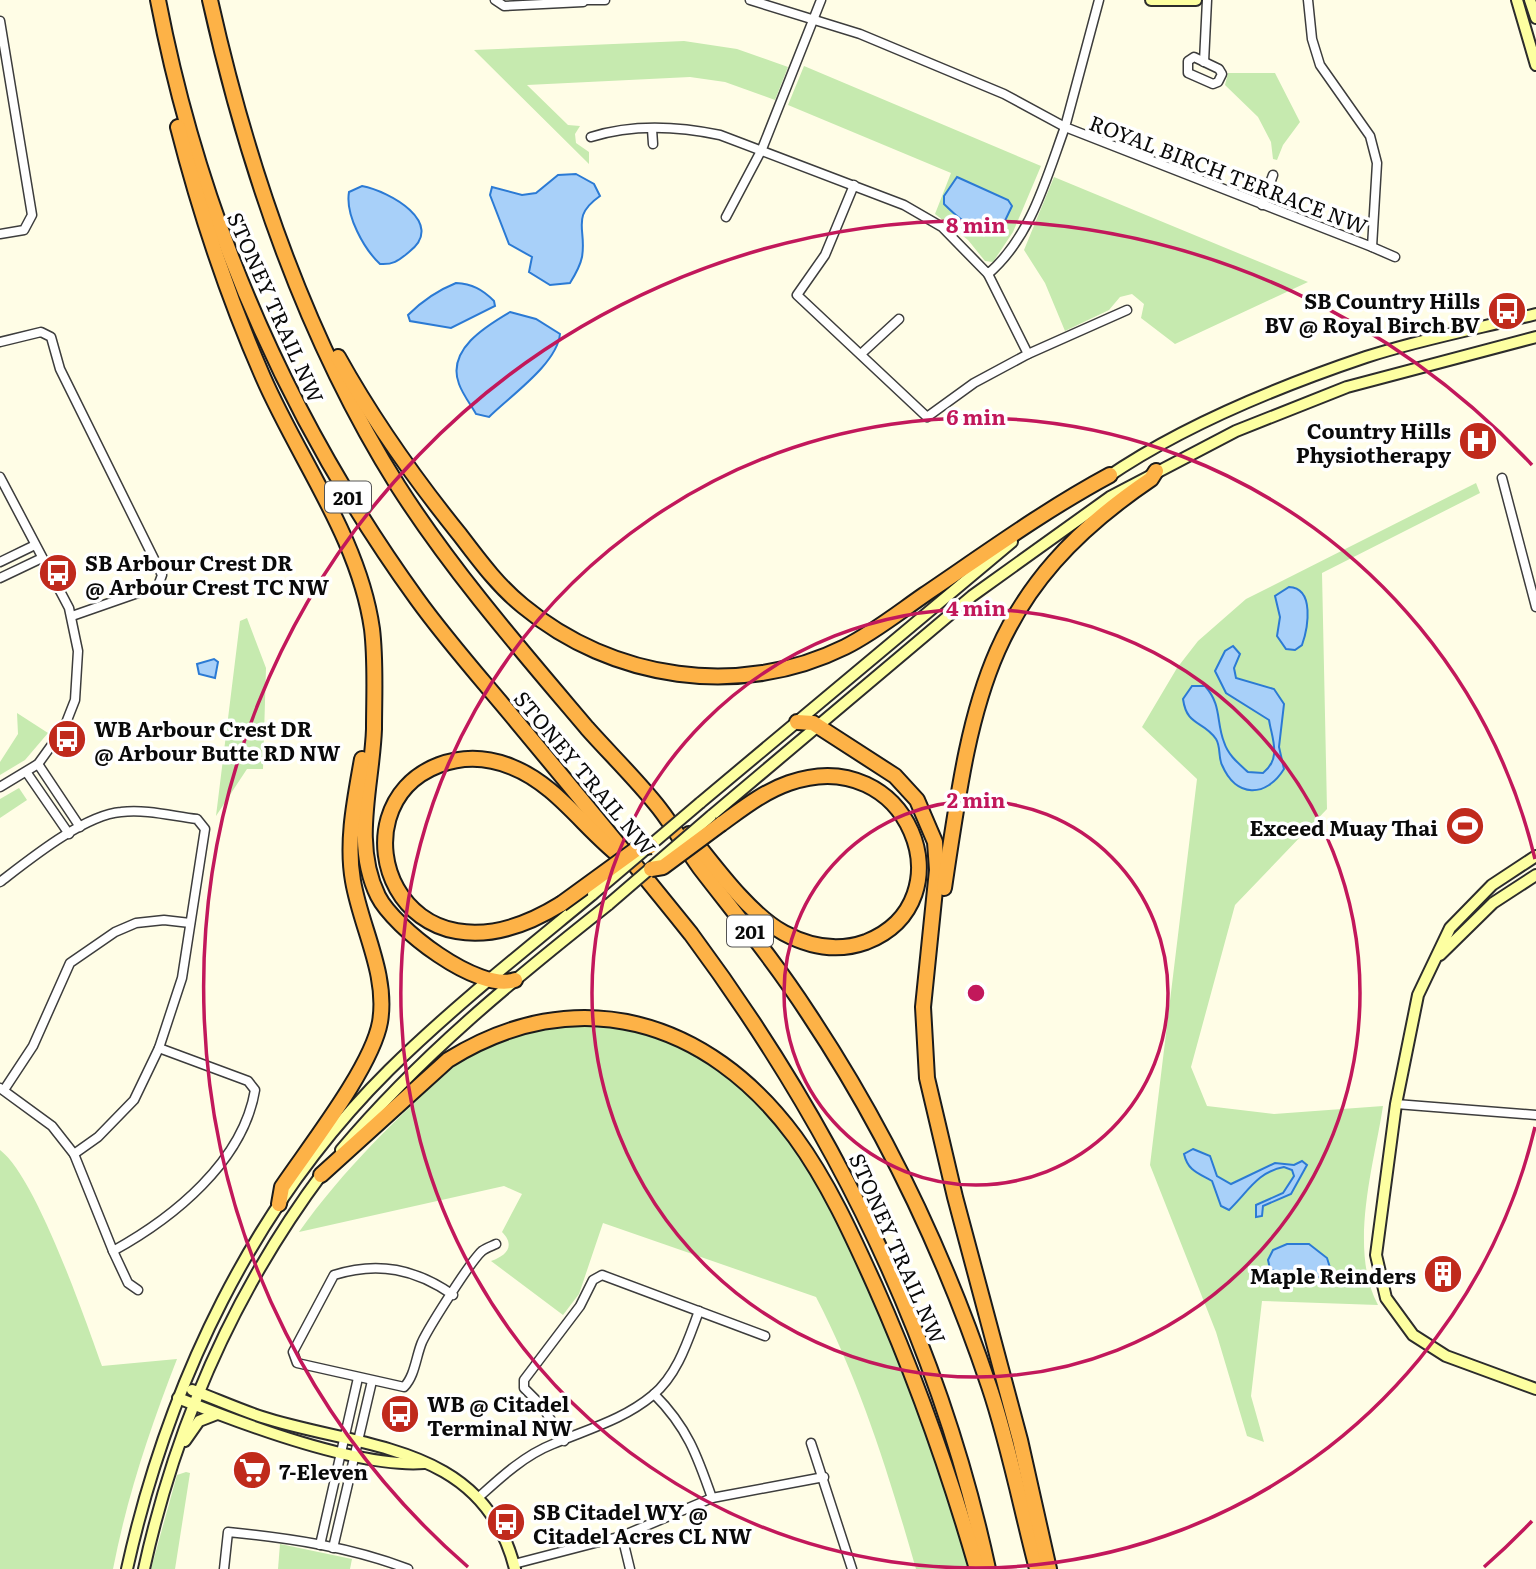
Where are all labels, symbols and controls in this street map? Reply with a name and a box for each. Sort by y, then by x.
street label: ROYAL BIRCH TERRACE NW [1085,106,1373,240]
street label: STONEY TRAIL NW [221,207,333,407]
text: 8 min [946,208,1006,239]
place label: SB Country Hills BV @ Royal Birch BV [1264,284,1480,339]
bus stop icon: SB Country Hills BV @ Royal Birch BV [1486,290,1528,332]
text: 6 min [946,400,1006,431]
place label: Country Hills Physiotherapy [1296,414,1451,469]
hospital icon: Country Hills Physiotherapy [1457,420,1499,462]
road number: 201 [325,482,371,512]
place label: SB Arbour Crest DR @ Arbour Crest TC NW [85,546,330,601]
bus stop icon: SB Arbour Crest DR @ Arbour Crest TC NW [37,552,79,594]
text: 4 min [946,591,1006,622]
street label: STONEY TRAIL NW [508,683,664,861]
place label: WB Arbour Crest DR @ Arbour Butte RD NW [94,712,341,767]
bus stop icon: WB Arbour Crest DR @ Arbour Butte RD NW [46,718,88,760]
text: 2 min [947,783,1006,814]
sports icon: Exceed Muay Thai [1444,805,1486,847]
place label: Exceed Muay Thai [1250,811,1438,842]
road number: 201 [727,916,773,946]
centre of rings [964,981,988,1005]
street label: STONEY TRAIL NW [843,1148,955,1348]
building icon: Maple Reinders [1422,1253,1464,1295]
place label: Maple Reinders [1250,1259,1416,1290]
place label: WB @ Citadel Terminal NW [427,1387,573,1442]
bus stop icon: WB @ Citadel Terminal NW [379,1393,421,1435]
supermarket icon: 7-Eleven [231,1449,273,1491]
place label: 7-Eleven [279,1455,368,1486]
place label: SB Citadel WY @ Citadel Acres CL NW [533,1495,753,1550]
bus stop icon: SB Citadel WY @ Citadel Acres CL NW [485,1501,527,1543]

